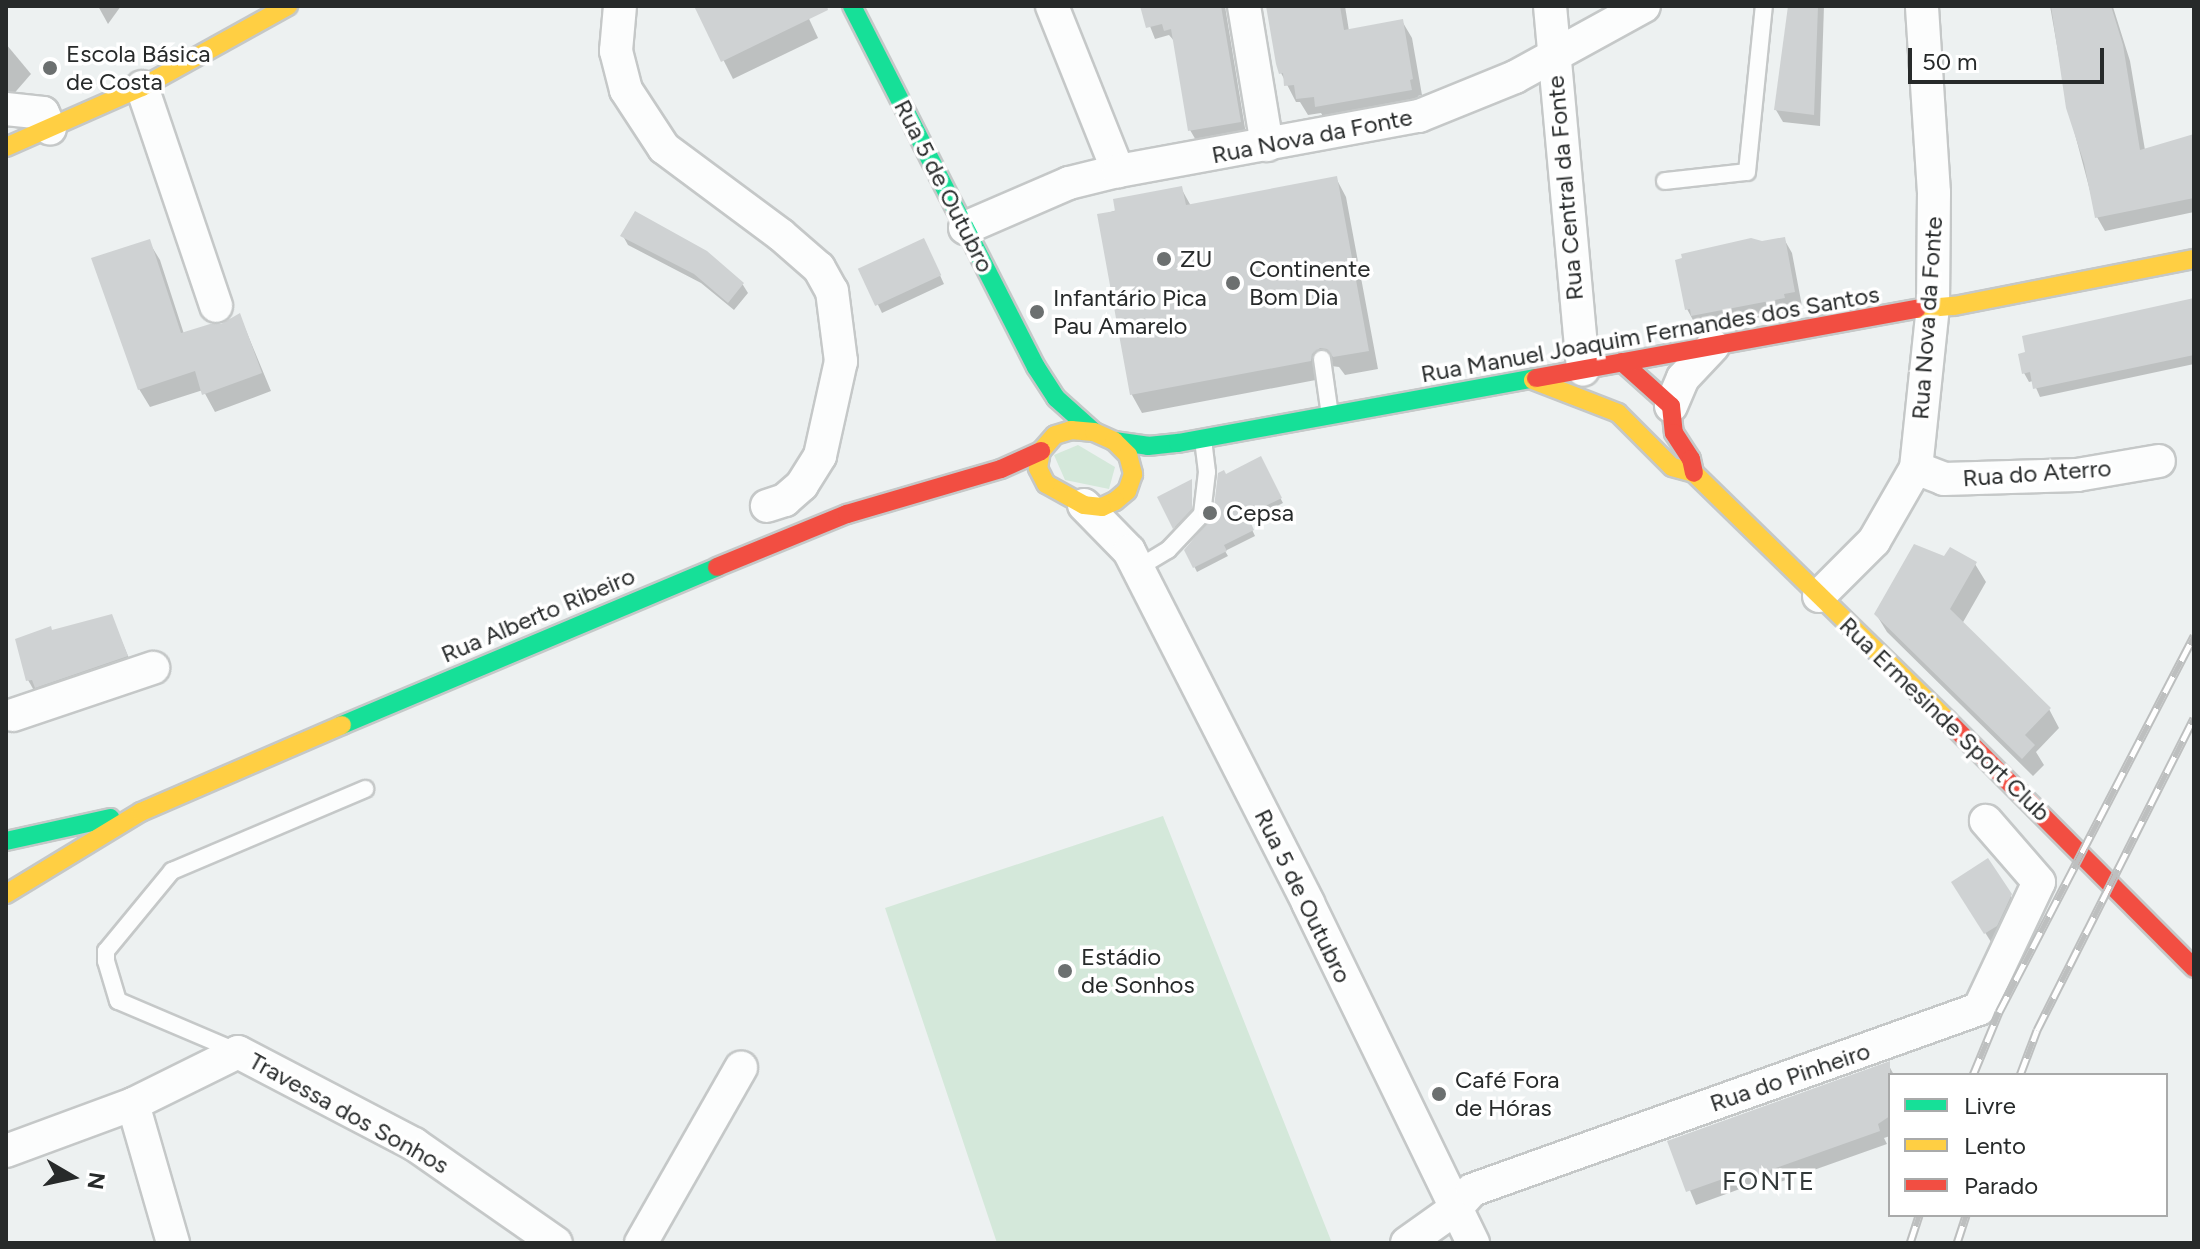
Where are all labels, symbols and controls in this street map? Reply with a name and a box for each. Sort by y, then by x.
scale bar [1912,32,2108,82]
place label: Escola Básica de Costa [66,40,211,96]
text: 50 m [1922,47,1978,76]
marker: Escola Básica de Costa [41,59,59,77]
street label: Rua Central da Fonte [1541,74,1589,302]
street label: Rua 5 de Outubro [888,95,1000,277]
street label: Rua Nova da Fonte [1209,102,1415,170]
street label: Rua Nova da Fonte [1906,215,1948,421]
place label: ZU [1180,245,1212,273]
marker: ZU [1155,250,1173,268]
place label: Continente Bom Dia [1249,255,1370,311]
marker: Continente Bom Dia [1224,274,1242,292]
street label: Rua Manuel Joaquim Fernandes dos Santos [1419,279,1881,389]
place label: Infantário Pica Pau Amarelo [1053,284,1207,340]
marker: Infantário Pica Pau Amarelo [1028,303,1046,321]
street label: Rua do Aterro [1962,453,2112,493]
place label: Cepsa [1226,499,1294,527]
marker: Cepsa [1201,504,1219,522]
street label: Rua Alberto Ribeiro [437,561,639,669]
street label: Rua Ermesinde Sport Club [1834,611,2056,827]
street label: Rua 5 de Outubro [1248,804,1358,988]
place label: Estádio de Sonhos [1081,943,1195,999]
marker: Estádio de Sonhos [1056,962,1074,980]
street label: Rua do Pinheiro [1706,1036,1874,1118]
street label: Travessa dos Sonhos [244,1046,454,1180]
place label: Café Fora de Hóras [1455,1066,1560,1122]
legend [1888,1073,2168,1217]
marker: Café Fora de Hóras [1430,1085,1448,1103]
text: Livre [1964,1091,2016,1120]
text: Lento [1964,1131,2026,1160]
north arrow [32,1137,112,1217]
district label: FONTE [1722,1166,1816,1198]
text: N [82,1170,111,1191]
text: Parado [1964,1171,2038,1200]

